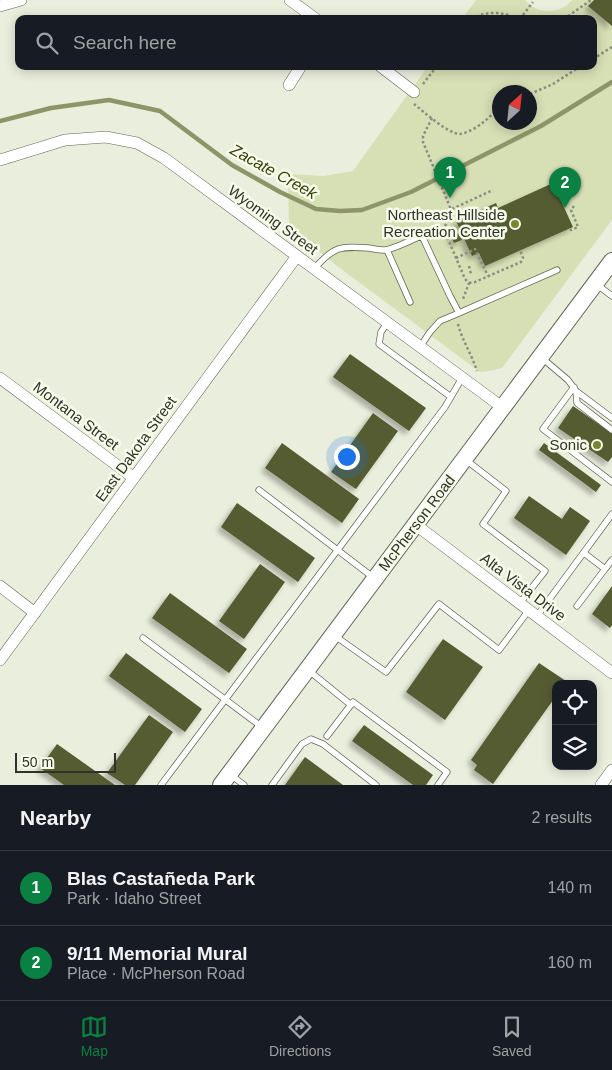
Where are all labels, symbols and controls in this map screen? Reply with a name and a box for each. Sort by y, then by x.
search box [15,15,597,70]
icon: search [33,29,61,57]
text: Search here [73,32,177,53]
north arrow [492,85,537,130]
water label: Zacate Creek [227,140,321,203]
pin: 1 [434,157,466,198]
pin: 2 [549,167,581,208]
street label: Wyoming Street [225,181,322,258]
place label: Northeast Hillside Recreation Center [383,206,505,240]
marker: Northeast Hillside Recreation Center [509,218,521,230]
street label: Montana Street [30,378,123,454]
street label: East Dakota Street [92,392,180,505]
place label: Sonic [549,436,587,453]
marker: Sonic [591,439,603,451]
your location [334,444,360,470]
street label: McPherson Road [375,471,458,574]
street label: Alta Vista Drive [477,549,569,624]
map controls [552,680,597,770]
button: locate [552,680,597,725]
button: layers [552,725,597,770]
scale bar [15,750,116,773]
text: 50 m [22,754,53,770]
text: Nearby [20,806,91,829]
text: 2 results [532,809,592,826]
text: Blas Castañeda Park [67,868,255,889]
text: 1 [32,879,40,896]
text: 140 m [548,879,592,896]
text: Park · Idaho Street [67,890,201,907]
text: 9/11 Memorial Mural [67,943,248,964]
text: 2 [32,954,40,971]
text: 160 m [548,954,592,971]
text: Place · McPherson Road [67,965,245,982]
tab: Map [80,1013,108,1059]
tab: Directions [269,1013,331,1059]
tab: Saved [492,1013,532,1059]

